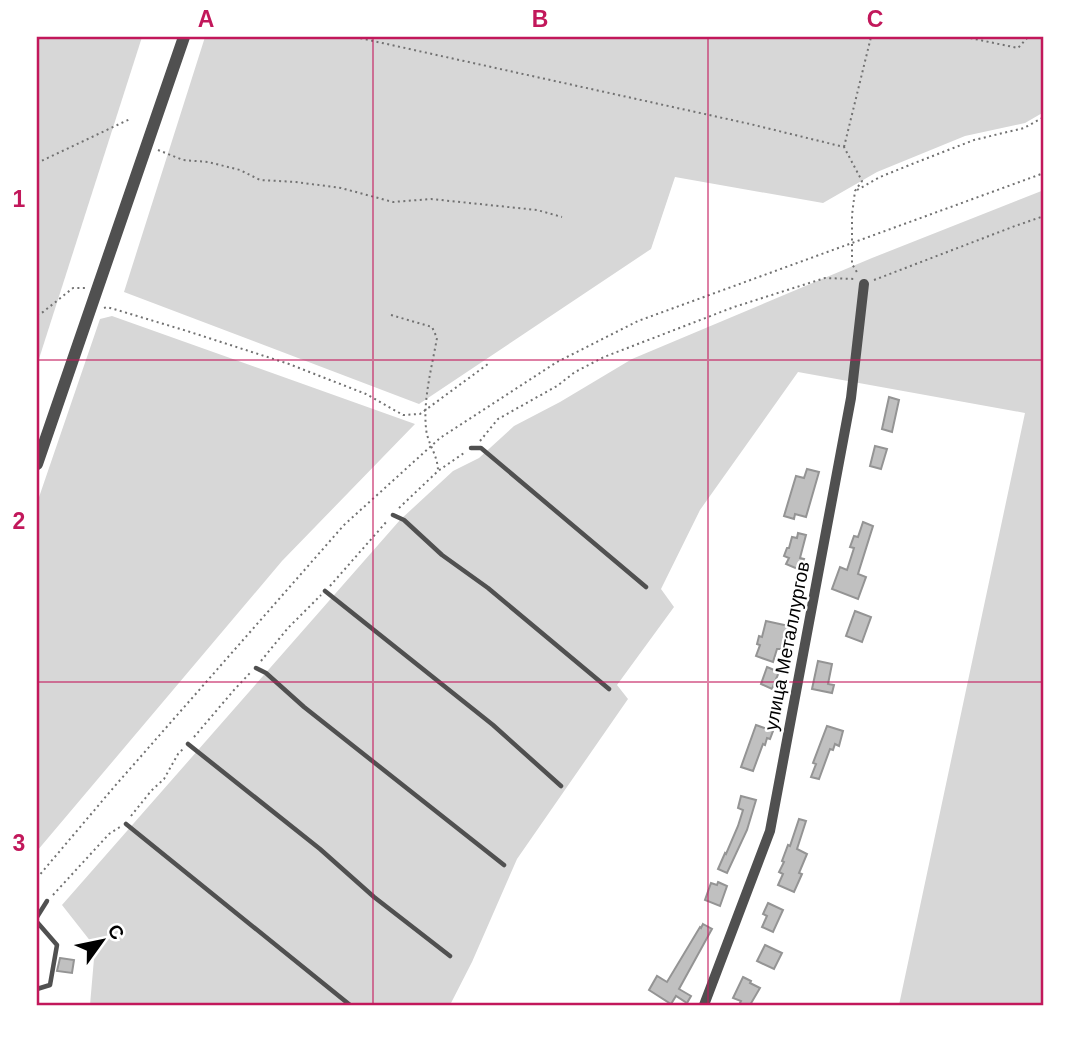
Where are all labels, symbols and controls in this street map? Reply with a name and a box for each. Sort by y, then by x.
text: A [198,6,214,32]
text: B [532,6,548,32]
text: C [867,6,883,32]
text: 1 [13,186,26,212]
text: 2 [13,508,25,534]
street label: улица Металлургов [760,560,814,732]
text: 3 [13,830,25,856]
north arrow [66,906,136,976]
text: С [103,921,129,944]

